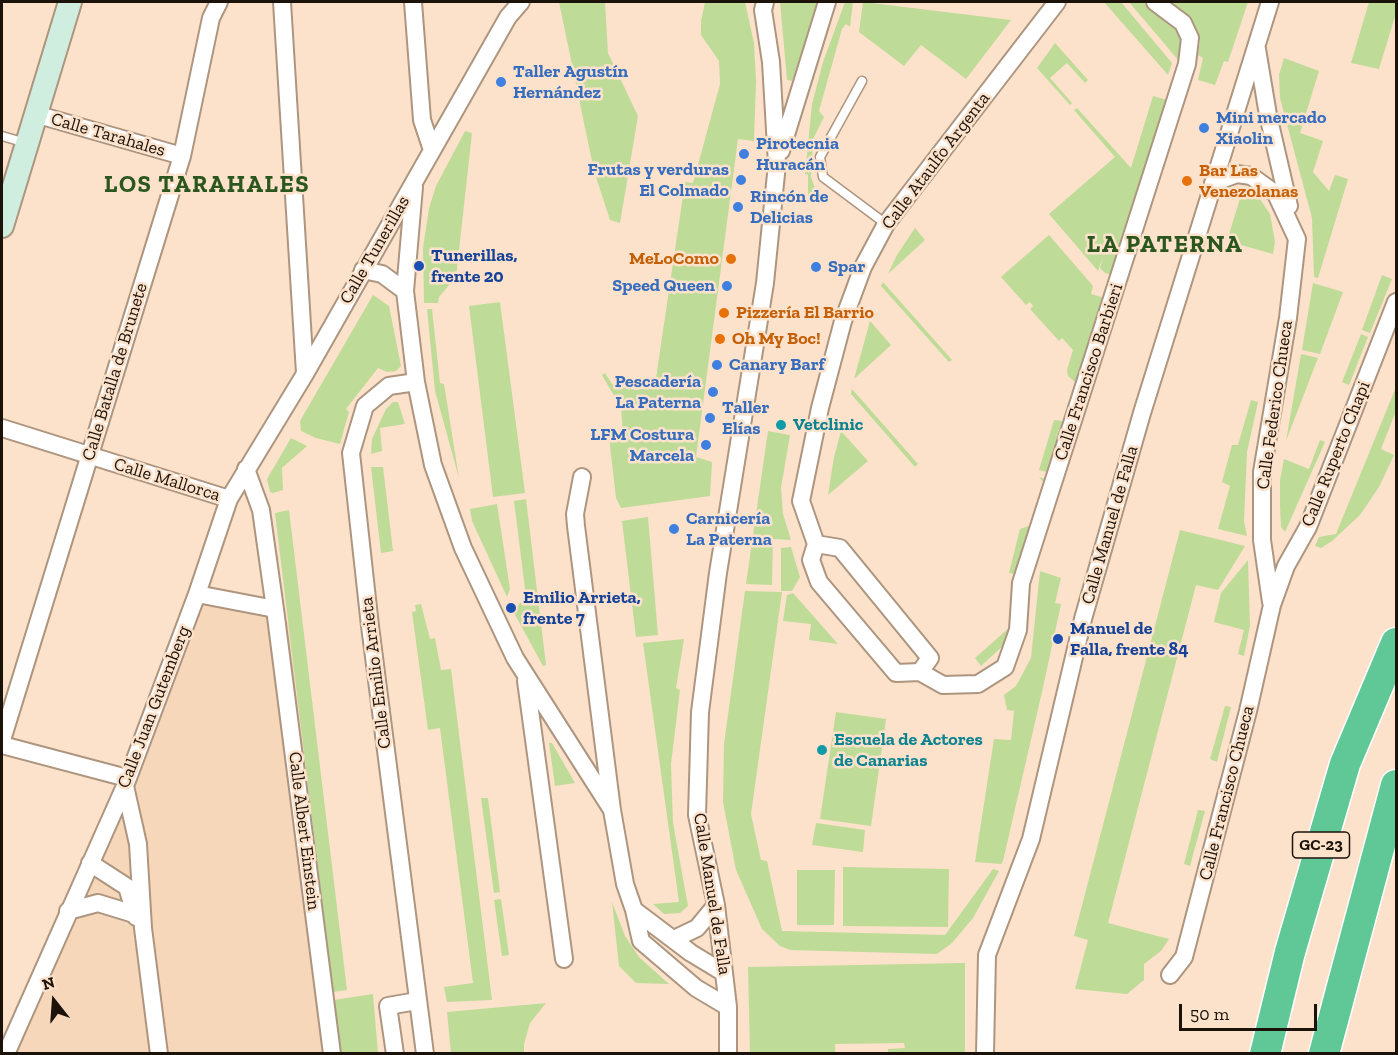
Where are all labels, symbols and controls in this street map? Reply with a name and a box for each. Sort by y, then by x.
place label: Taller Agustín Hernández [513,61,628,104]
marker: Taller Agustín Hernández [494,75,508,89]
street label: Calle Ataulfo Argenta [877,88,995,234]
place label: Mini mercado Xiaolin [1216,107,1327,150]
street label: Calle Tarahales [48,108,168,162]
marker: Mini mercado Xiaolin [1197,121,1211,135]
place label: Pirotecnia Huracán [756,133,839,176]
marker: Pirotecnia Huracán [737,147,751,161]
place label: Frutas y verduras El Colmado [588,159,729,201]
place label: Bar Las Venezolanas [1199,160,1298,202]
district label: LOS TARAHALES [104,171,310,199]
marker: Frutas y verduras El Colmado [734,173,748,187]
marker: Bar Las Venezolanas [1180,174,1194,188]
place label: Rincón de Delicias [750,186,828,228]
street label: Calle Tunerillas [335,192,415,308]
marker: Rincón de Delicias [731,200,745,214]
district label: LA PATERNA [1087,231,1243,259]
place label: Tunerillas, frente 20 [431,245,518,288]
place label: MeLoComo [629,248,719,270]
marker: MeLoComo [724,252,738,266]
place label: Spar [828,256,865,278]
marker: Tunerillas, frente 20 [412,259,426,273]
marker: Spar [809,260,823,274]
place label: Speed Queen [612,275,715,297]
marker: Speed Queen [720,279,734,293]
street label: Calle Batalla de Brunete [78,281,152,463]
street label: Calle Francisco Barbieri [1050,281,1128,463]
place label: Pizzería El Barrio [736,302,874,324]
marker: Pizzería El Barrio [717,306,731,320]
street label: Calle Federico Chueca [1252,319,1298,491]
place label: Oh My Boc! [732,328,821,350]
marker: Oh My Boc! [713,332,727,346]
place label: Canary Barf [729,354,825,376]
marker: Canary Barf [710,358,724,372]
place label: Pescadería La Paterna [615,371,701,413]
street label: Calle Ruperto Chapi [1297,378,1375,530]
marker: Pescadería La Paterna [706,385,720,399]
place label: Taller Elías [722,397,769,440]
marker: Taller Elías [703,411,717,425]
place label: Vetclinic [793,414,863,436]
marker: Vetclinic [774,418,788,432]
place label: LFM Costura Marcela [590,424,694,466]
marker: LFM Costura Marcela [699,438,713,452]
street label: Calle Manuel de Falla [1077,443,1143,607]
street label: Calle Mallorca [111,454,223,506]
place label: Carnicería La Paterna [686,508,772,550]
marker: Carnicería La Paterna [667,522,681,536]
place label: Emilio Arrieta, frente 7 [523,587,641,630]
street label: Calle Emilio Arrieta [356,596,396,750]
marker: Emilio Arrieta, frente 7 [504,601,518,615]
place label: Manuel de Falla, frente 84 [1070,618,1189,660]
street label: Calle Juan Gutemberg [113,623,195,791]
marker: Manuel de Falla, frente 84 [1051,632,1065,646]
street label: Calle Francisco Chueca [1195,703,1259,883]
place label: Escuela de Actores de Canarias [834,729,983,771]
marker: Escuela de Actores de Canarias [815,743,829,757]
street label: Calle Albert Einstein [284,750,324,912]
street label: Calle Manuel de Falla [689,811,735,977]
road number: GC-23 [1292,832,1350,858]
north arrow [24,971,84,1031]
text: N [40,972,57,994]
scale bar [1182,992,1320,1030]
text: 50 m [1190,1003,1229,1025]

